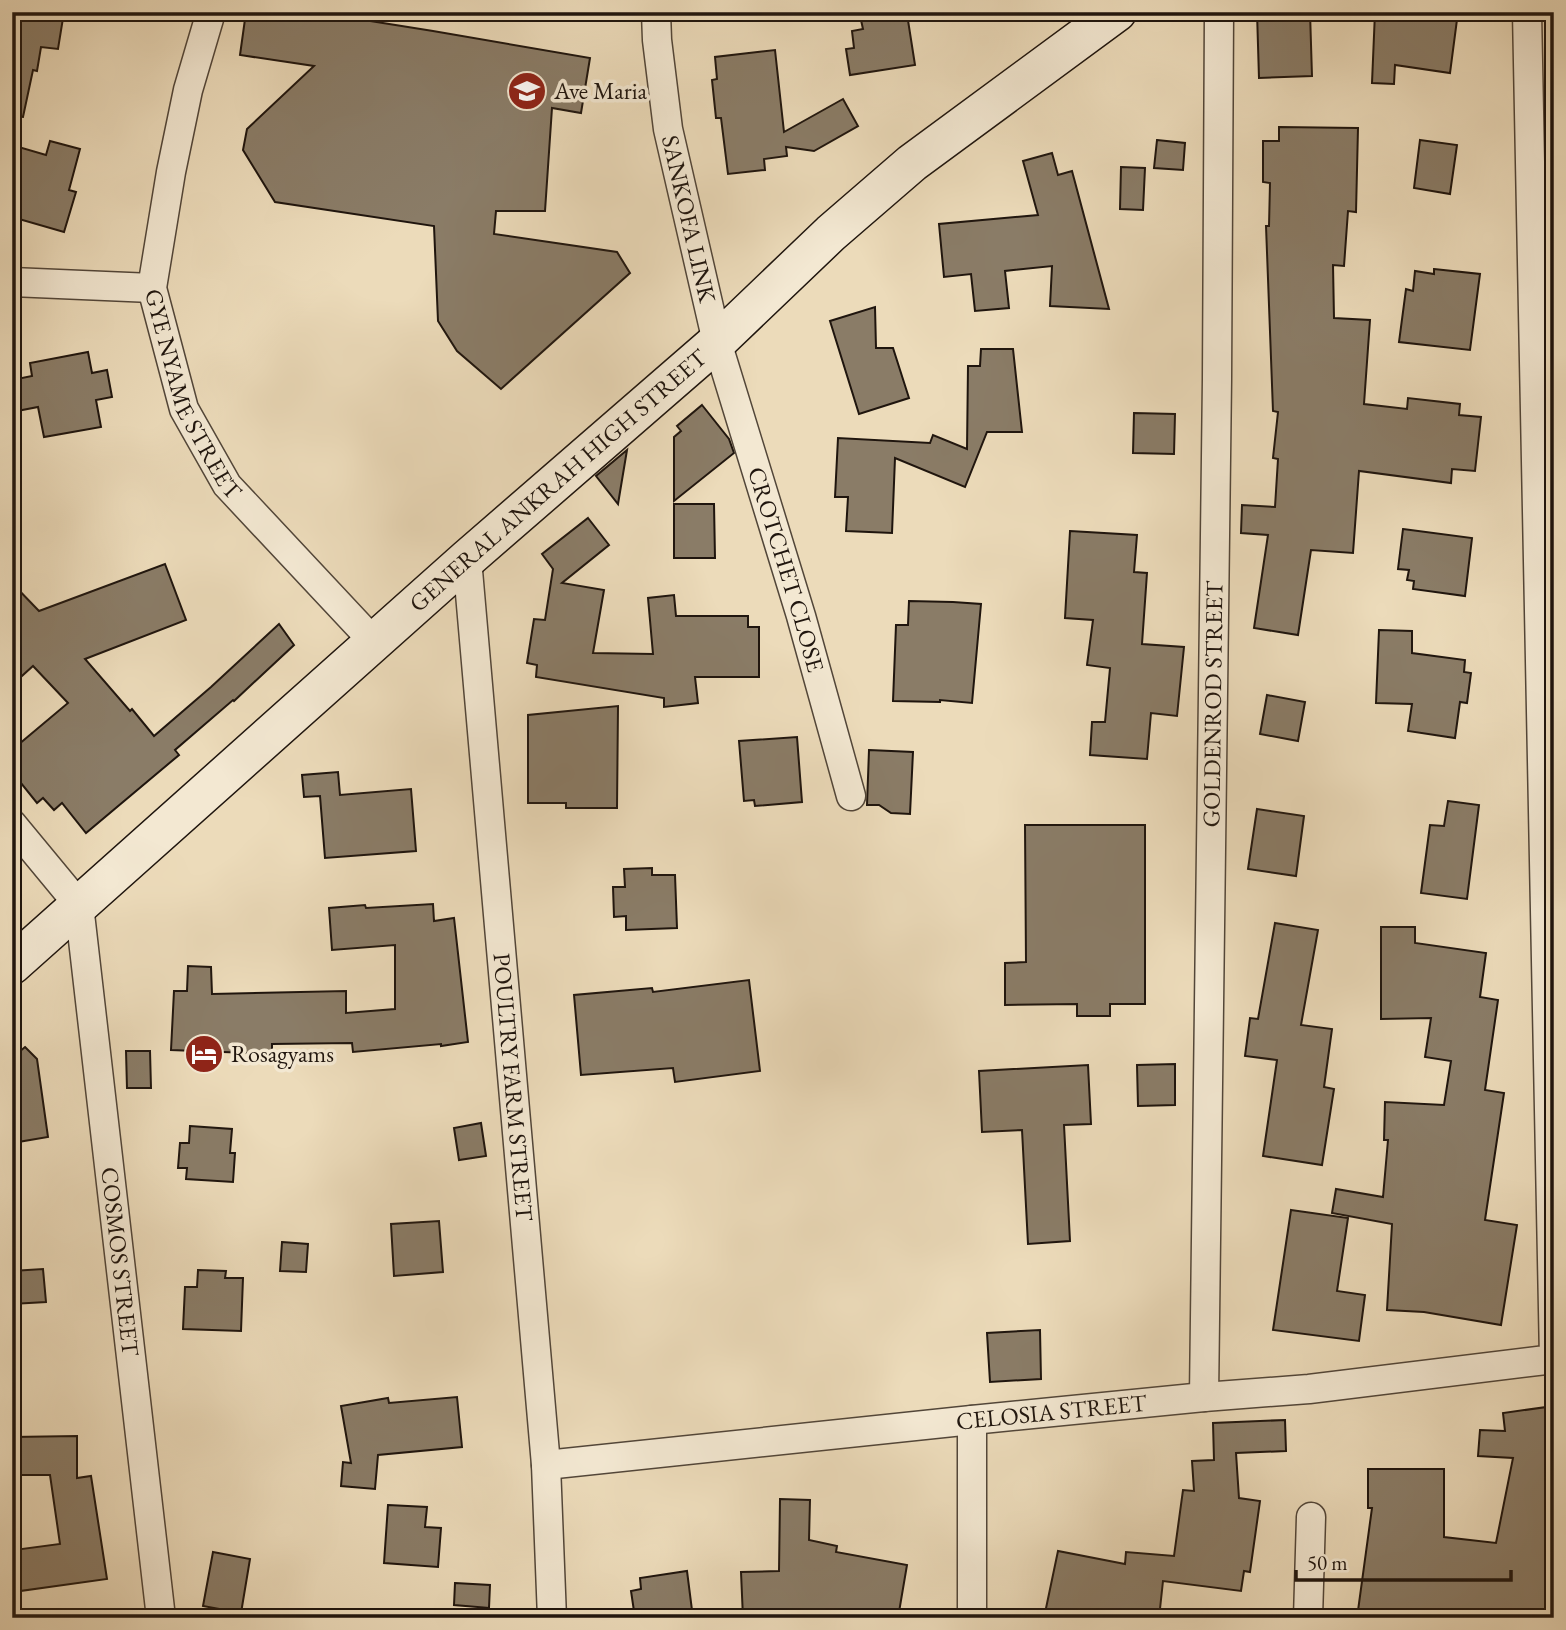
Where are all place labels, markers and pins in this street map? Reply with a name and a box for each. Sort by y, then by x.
school or university icon: Ave Maria [506,70,548,112]
place label: Ave Maria [553,75,648,106]
hotel icon: Rosagyams [183,1033,225,1075]
place label: Rosagyams [231,1038,334,1069]

